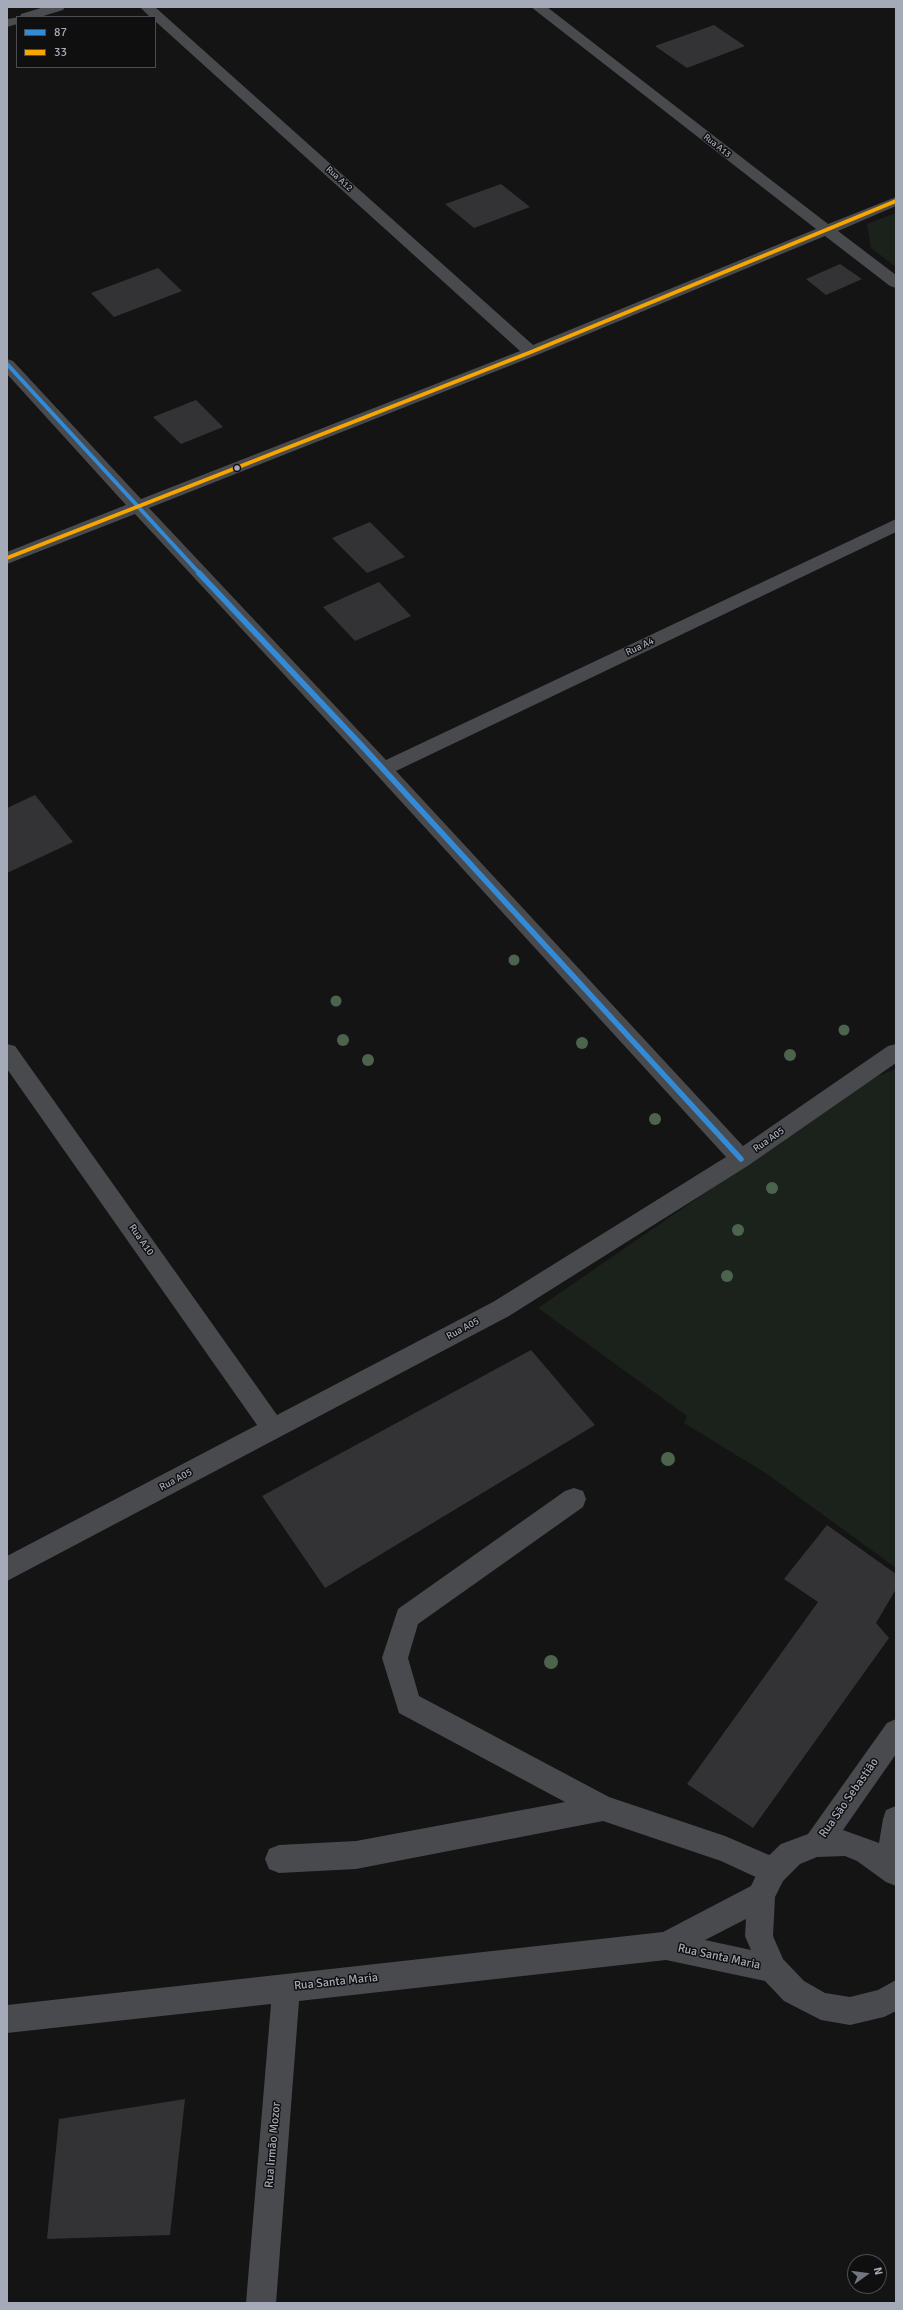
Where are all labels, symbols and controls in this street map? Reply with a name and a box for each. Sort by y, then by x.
legend [16,16,156,68]
text: 87 [54,25,67,40]
text: 33 [54,45,67,60]
street label: Rua A13 [701,132,733,160]
street label: Rua A12 [324,164,354,194]
unlabelled marker [232,463,242,473]
street label: Rua A4 [624,635,656,659]
street label: Rua A05 [751,1125,787,1155]
street label: Rua A10 [126,1222,156,1258]
street label: Rua A05 [445,1315,481,1343]
street label: Rua A05 [158,1466,194,1494]
street label: Rua São Sebastião [816,1755,882,1841]
street label: Rua Santa Maria [676,1941,762,1973]
street label: Rua Santa Maria [293,1970,379,1994]
street label: Rua Irmão Mozor [262,2101,284,2189]
north arrow [847,2254,887,2294]
text: N [871,2266,885,2277]

